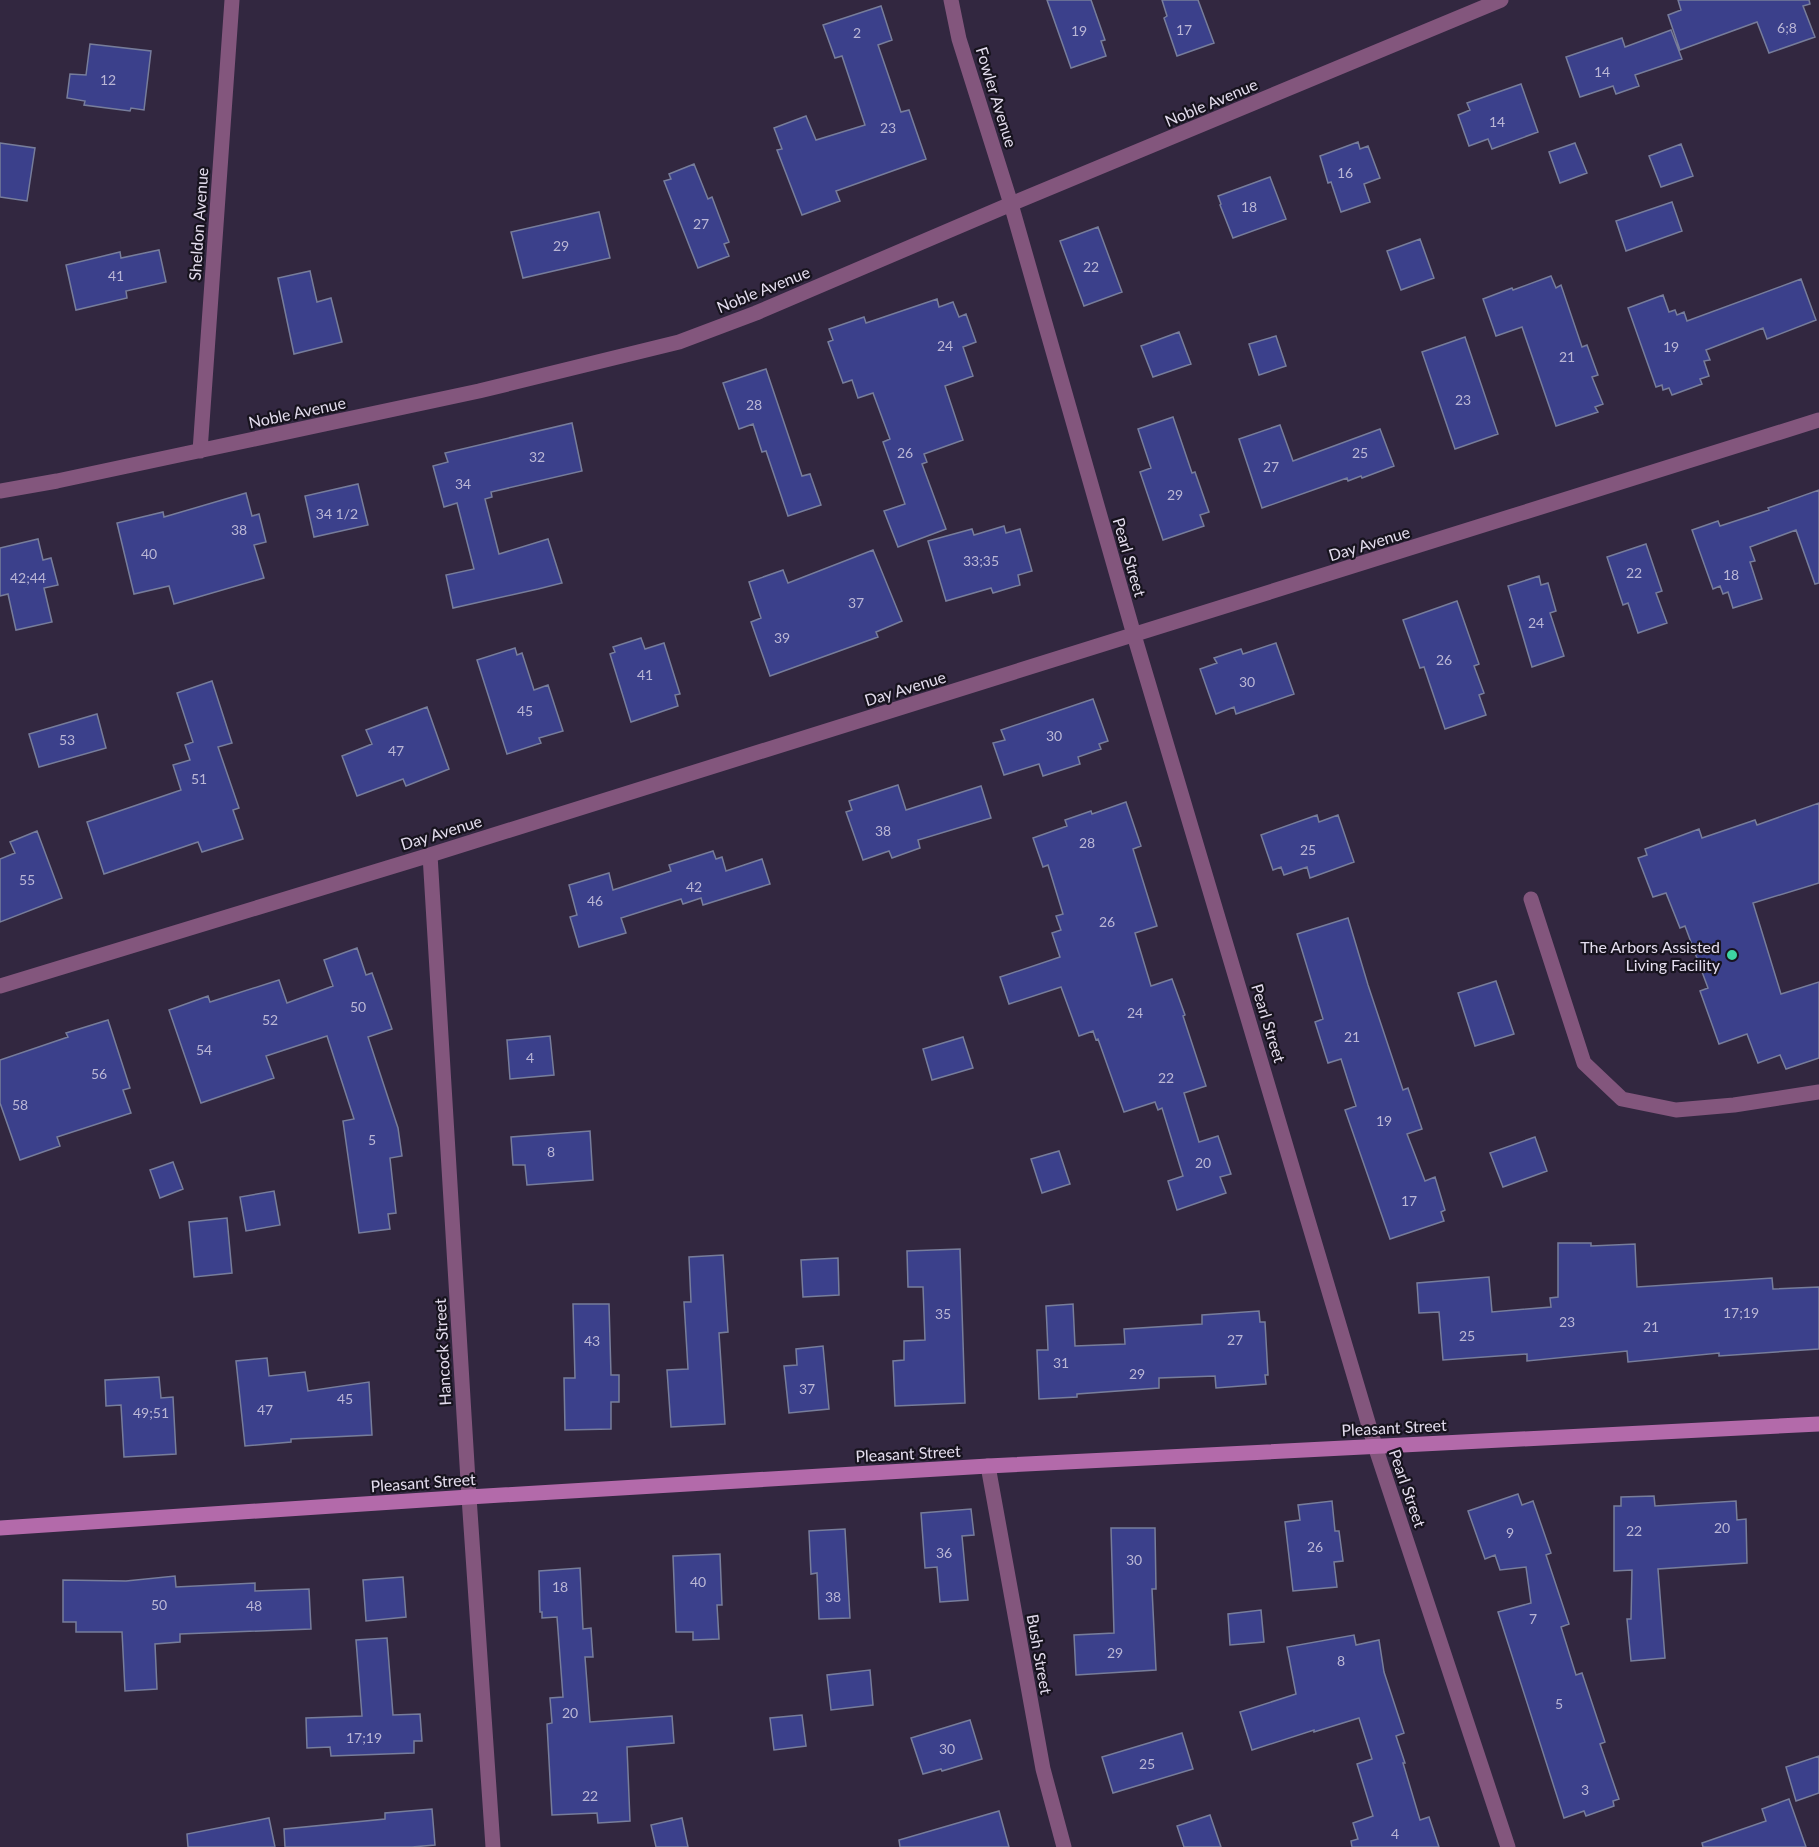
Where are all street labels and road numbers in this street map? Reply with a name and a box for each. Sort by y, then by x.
street label: Fowler Avenue [973,44,1021,150]
street label: Noble Avenue [1162,74,1260,130]
street label: Sheldon Avenue [185,167,211,281]
street label: Noble Avenue [714,262,812,316]
street label: Noble Avenue [247,392,347,432]
street label: Pearl Street [1110,515,1150,599]
street label: Day Avenue [1326,522,1412,564]
street label: Day Avenue [862,667,948,709]
street label: Day Avenue [398,811,484,853]
street label: Pearl Street [1248,981,1290,1065]
street label: Hancock Street [430,1298,454,1406]
street label: Pleasant Street [1341,1415,1447,1439]
street label: Pleasant Street [855,1441,961,1465]
street label: Pearl Street [1386,1446,1430,1530]
street label: Pleasant Street [370,1469,476,1495]
street label: Bush Street [1024,1612,1056,1696]

